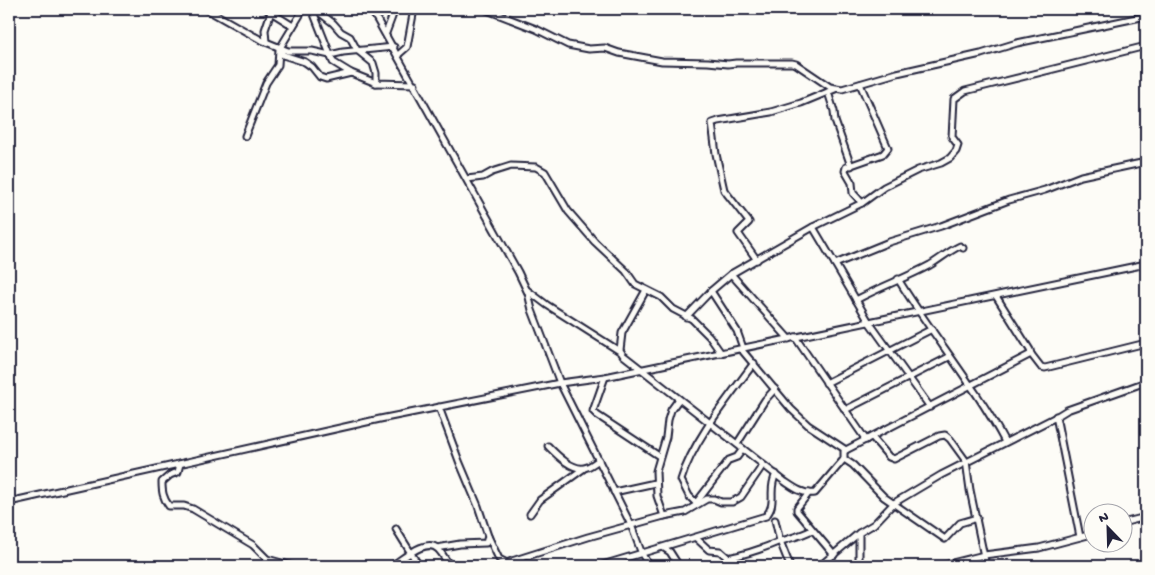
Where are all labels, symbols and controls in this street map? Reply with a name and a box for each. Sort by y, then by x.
north arrow [1082,502,1132,552]
text: N [1096,509,1111,528]

